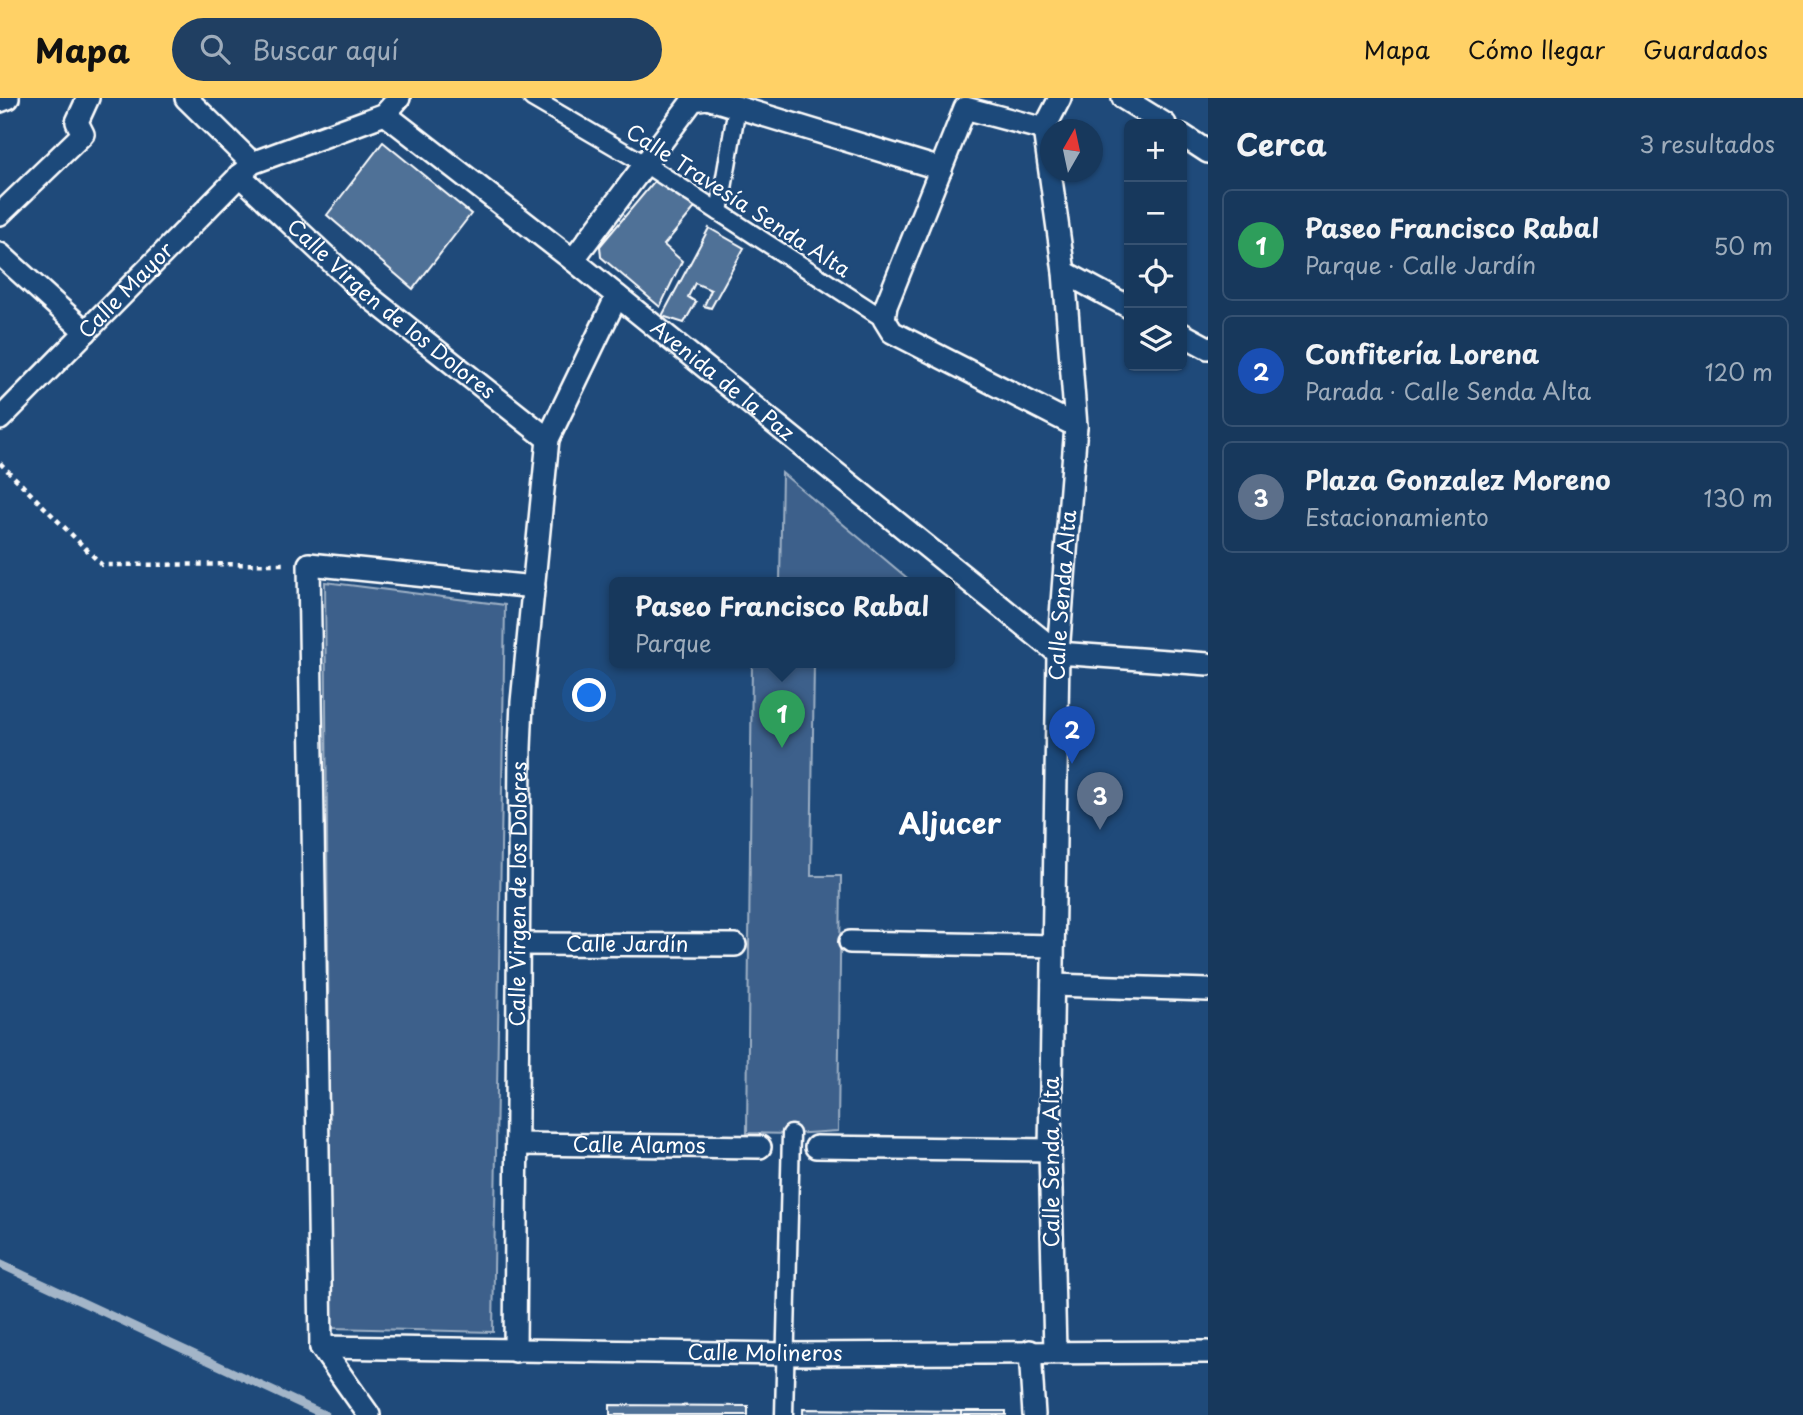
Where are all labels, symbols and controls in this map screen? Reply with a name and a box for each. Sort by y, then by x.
search box [172,18,662,81]
text: Mapa [35,24,130,74]
icon: search [196,30,234,68]
text: Buscar aquí [252,30,398,69]
text: Mapa [1364,31,1430,67]
text: Cómo llegar [1468,31,1605,67]
text: Guardados [1643,31,1768,67]
street label: Calle Travesía Senda Alta [620,114,858,284]
north arrow [1040,119,1103,182]
map controls [1124,119,1187,371]
button: + [1124,119,1187,182]
text: Cerca [1236,121,1327,166]
text: 3 resultados [1639,126,1775,161]
button: − [1124,182,1187,245]
text: Paseo Francisco Rabal [1305,208,1599,247]
street label: Calle Virgen de los Dolores [281,210,503,406]
text: 1 [1256,228,1267,263]
text: 50 m [1713,228,1773,263]
street label: Calle Mayor [70,234,180,345]
button: locate [1124,245,1187,308]
text: Parque · Calle Jardín [1305,247,1536,282]
button: layers [1124,308,1187,371]
street label: Avenida de la Paz [644,311,802,448]
text: Confitería Lorena [1305,334,1539,373]
text: 2 [1253,354,1269,389]
text: 120 m [1705,354,1773,389]
text: Parada · Calle Senda Alta [1305,373,1591,408]
text: Plaza Gonzalez Moreno [1305,460,1611,499]
text: 3 [1253,480,1269,515]
text: 130 m [1703,480,1773,515]
text: Estacionamiento [1305,499,1489,534]
street label: Calle Senda Alta [1040,509,1083,681]
popup [609,577,955,668]
text: Paseo Francisco Rabal [635,586,929,625]
text: Parque [635,625,712,660]
your location [572,678,606,712]
pin: 1 [759,690,805,748]
pin: 2 [1049,706,1095,764]
street label: Calle Virgen de los Dolores [500,761,534,1027]
pin: 3 [1077,772,1123,830]
district label: Aljucer [899,801,1002,844]
street label: Calle Jardín [566,926,688,959]
street label: Calle Senda Alta [1034,1077,1066,1247]
street label: Calle Álamos [572,1127,706,1160]
street label: Calle Molineros [687,1335,843,1368]

